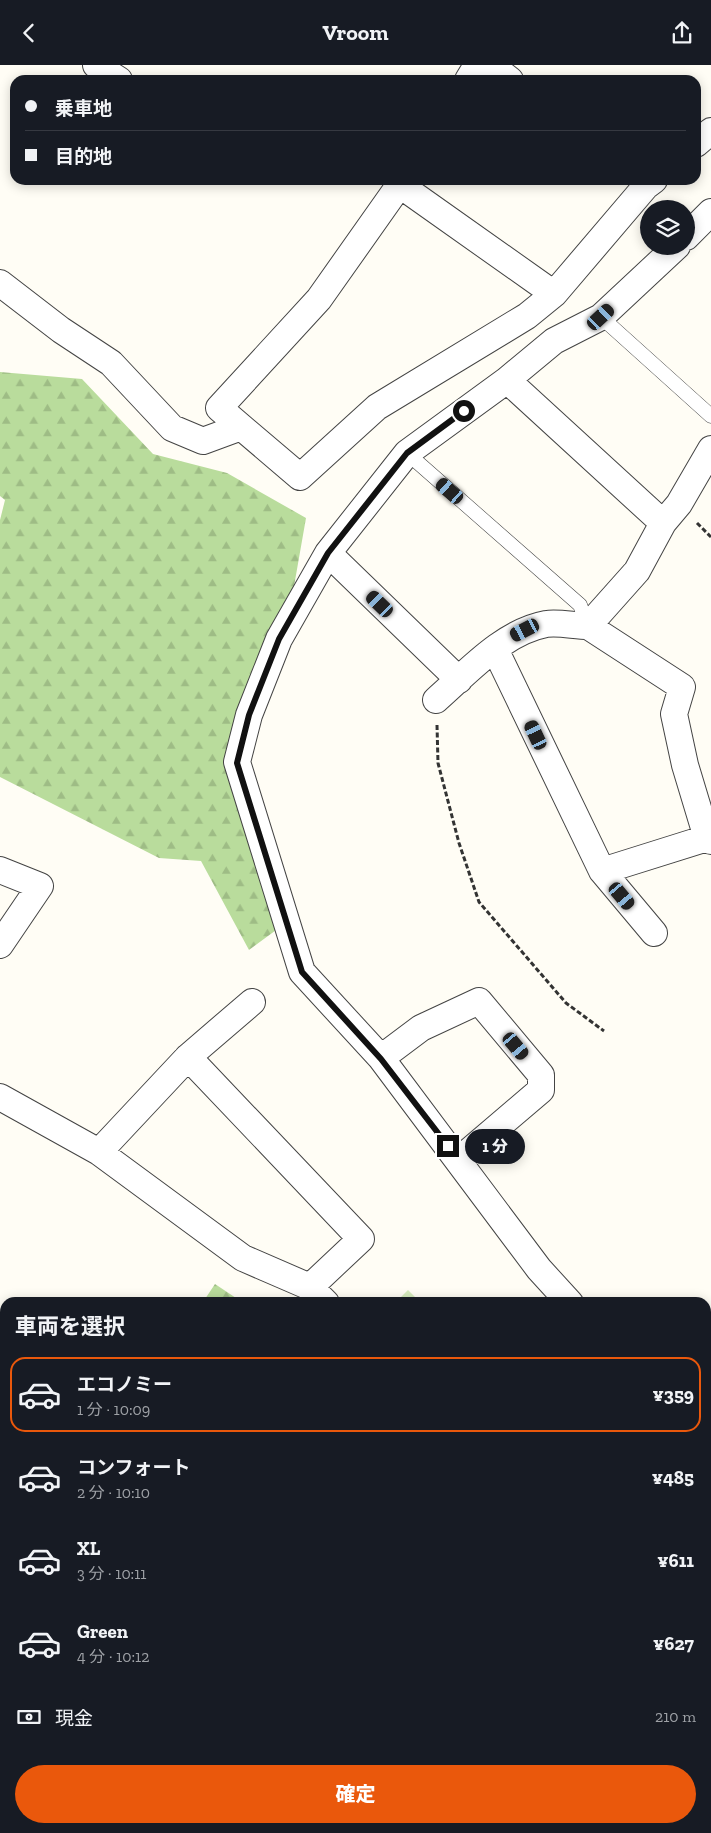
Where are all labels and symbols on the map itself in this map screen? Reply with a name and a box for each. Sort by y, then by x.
car [584,301,617,333]
route start [453,400,475,422]
car [433,475,466,507]
car [363,588,396,620]
car [508,617,541,643]
car [522,718,549,752]
car [606,880,637,912]
car [500,1030,531,1062]
callout: 1 分 [466,1129,526,1163]
route end [437,1135,459,1157]

